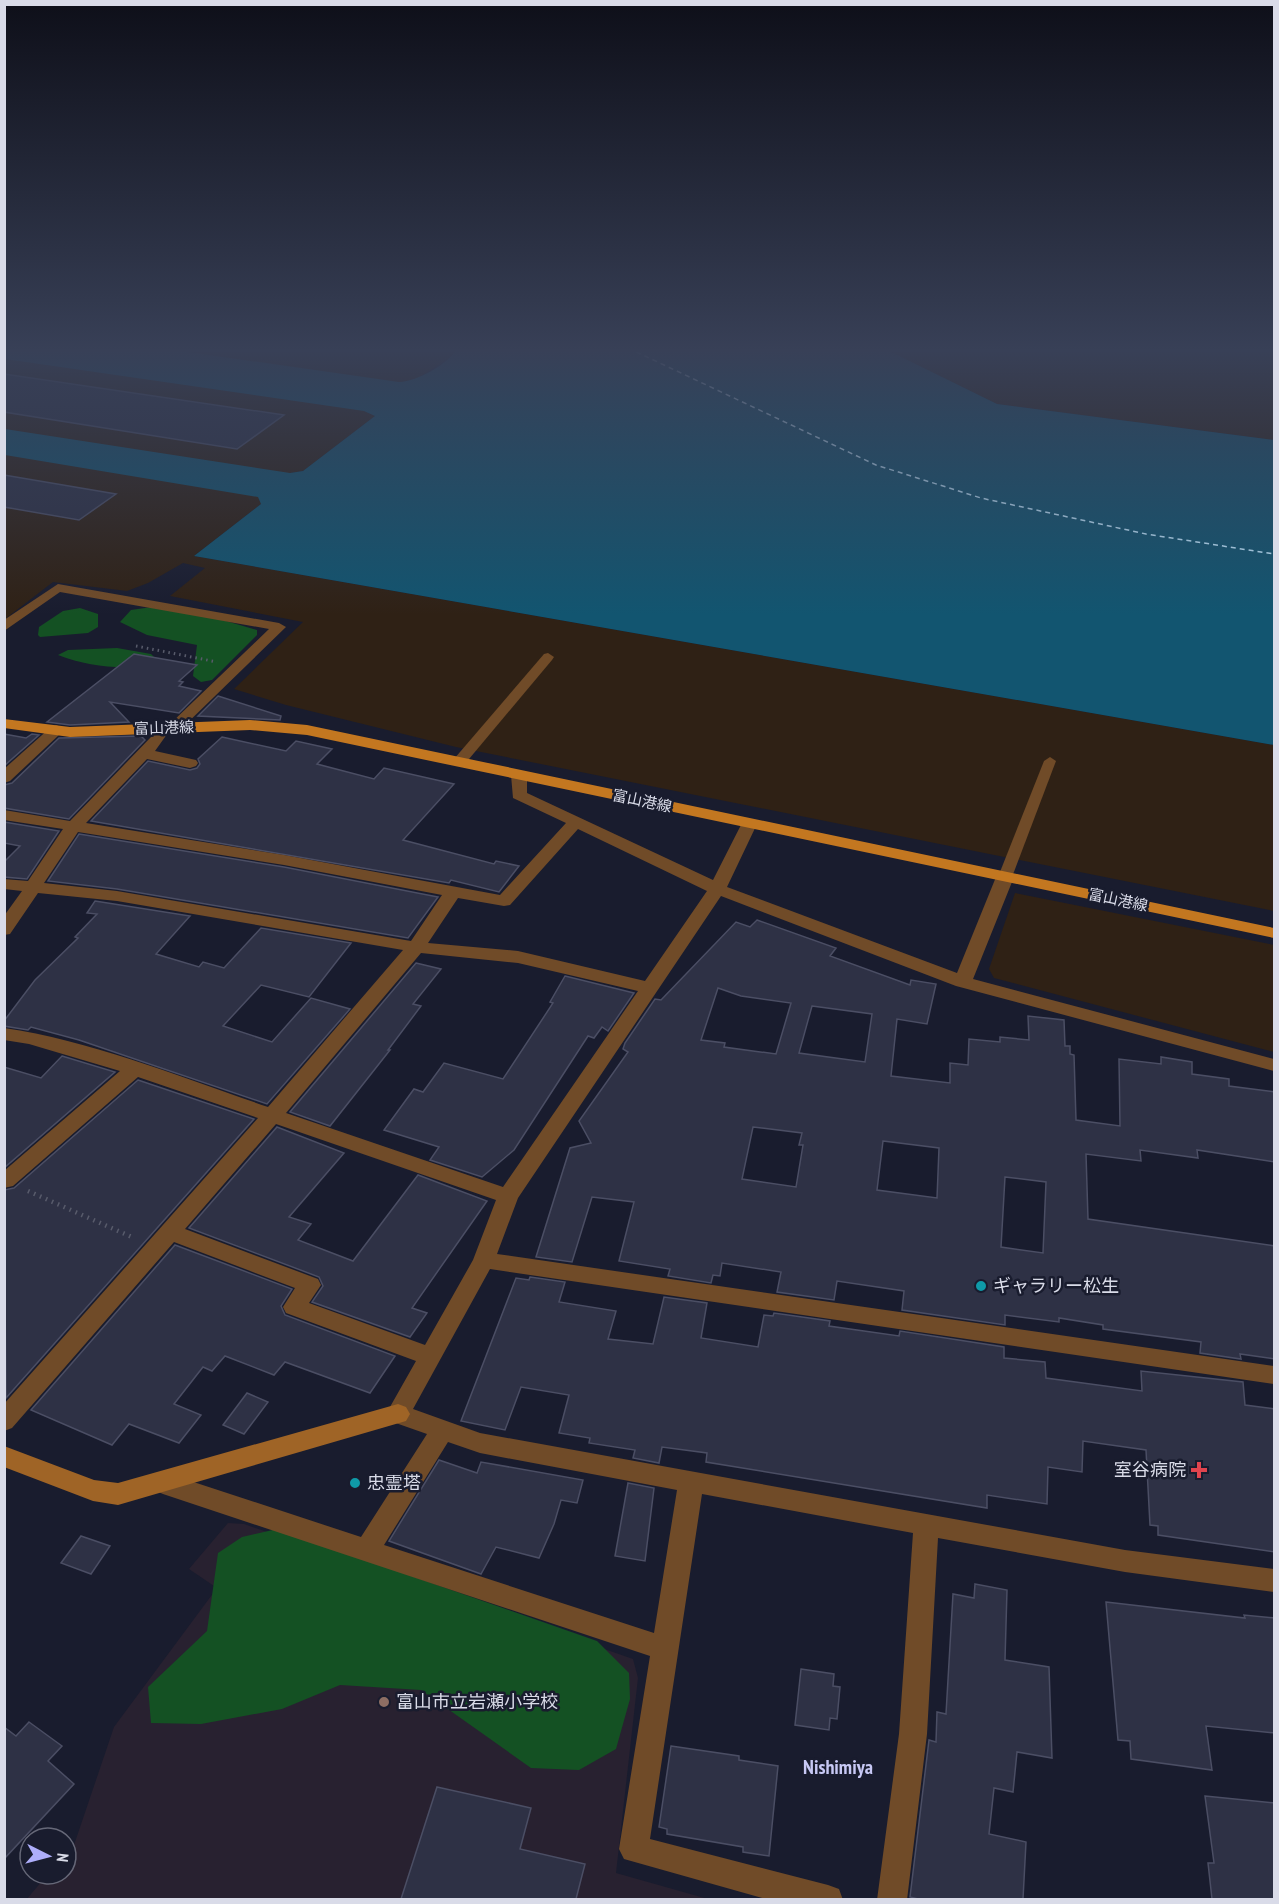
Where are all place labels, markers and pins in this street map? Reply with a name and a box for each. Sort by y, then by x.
place label: ギャラリー松生 [993,1274,1119,1297]
marker: ギャラリー松生 [974,1279,988,1293]
place label: 室谷病院 [1114,1458,1186,1481]
marker: 室谷病院 [1190,1461,1208,1479]
place label: 忠霊塔 [367,1471,421,1494]
marker: 忠霊塔 [348,1476,362,1490]
place label: 富山市立岩瀬小学校 [396,1690,558,1713]
marker: 富山市立岩瀬小学校 [377,1695,391,1709]

